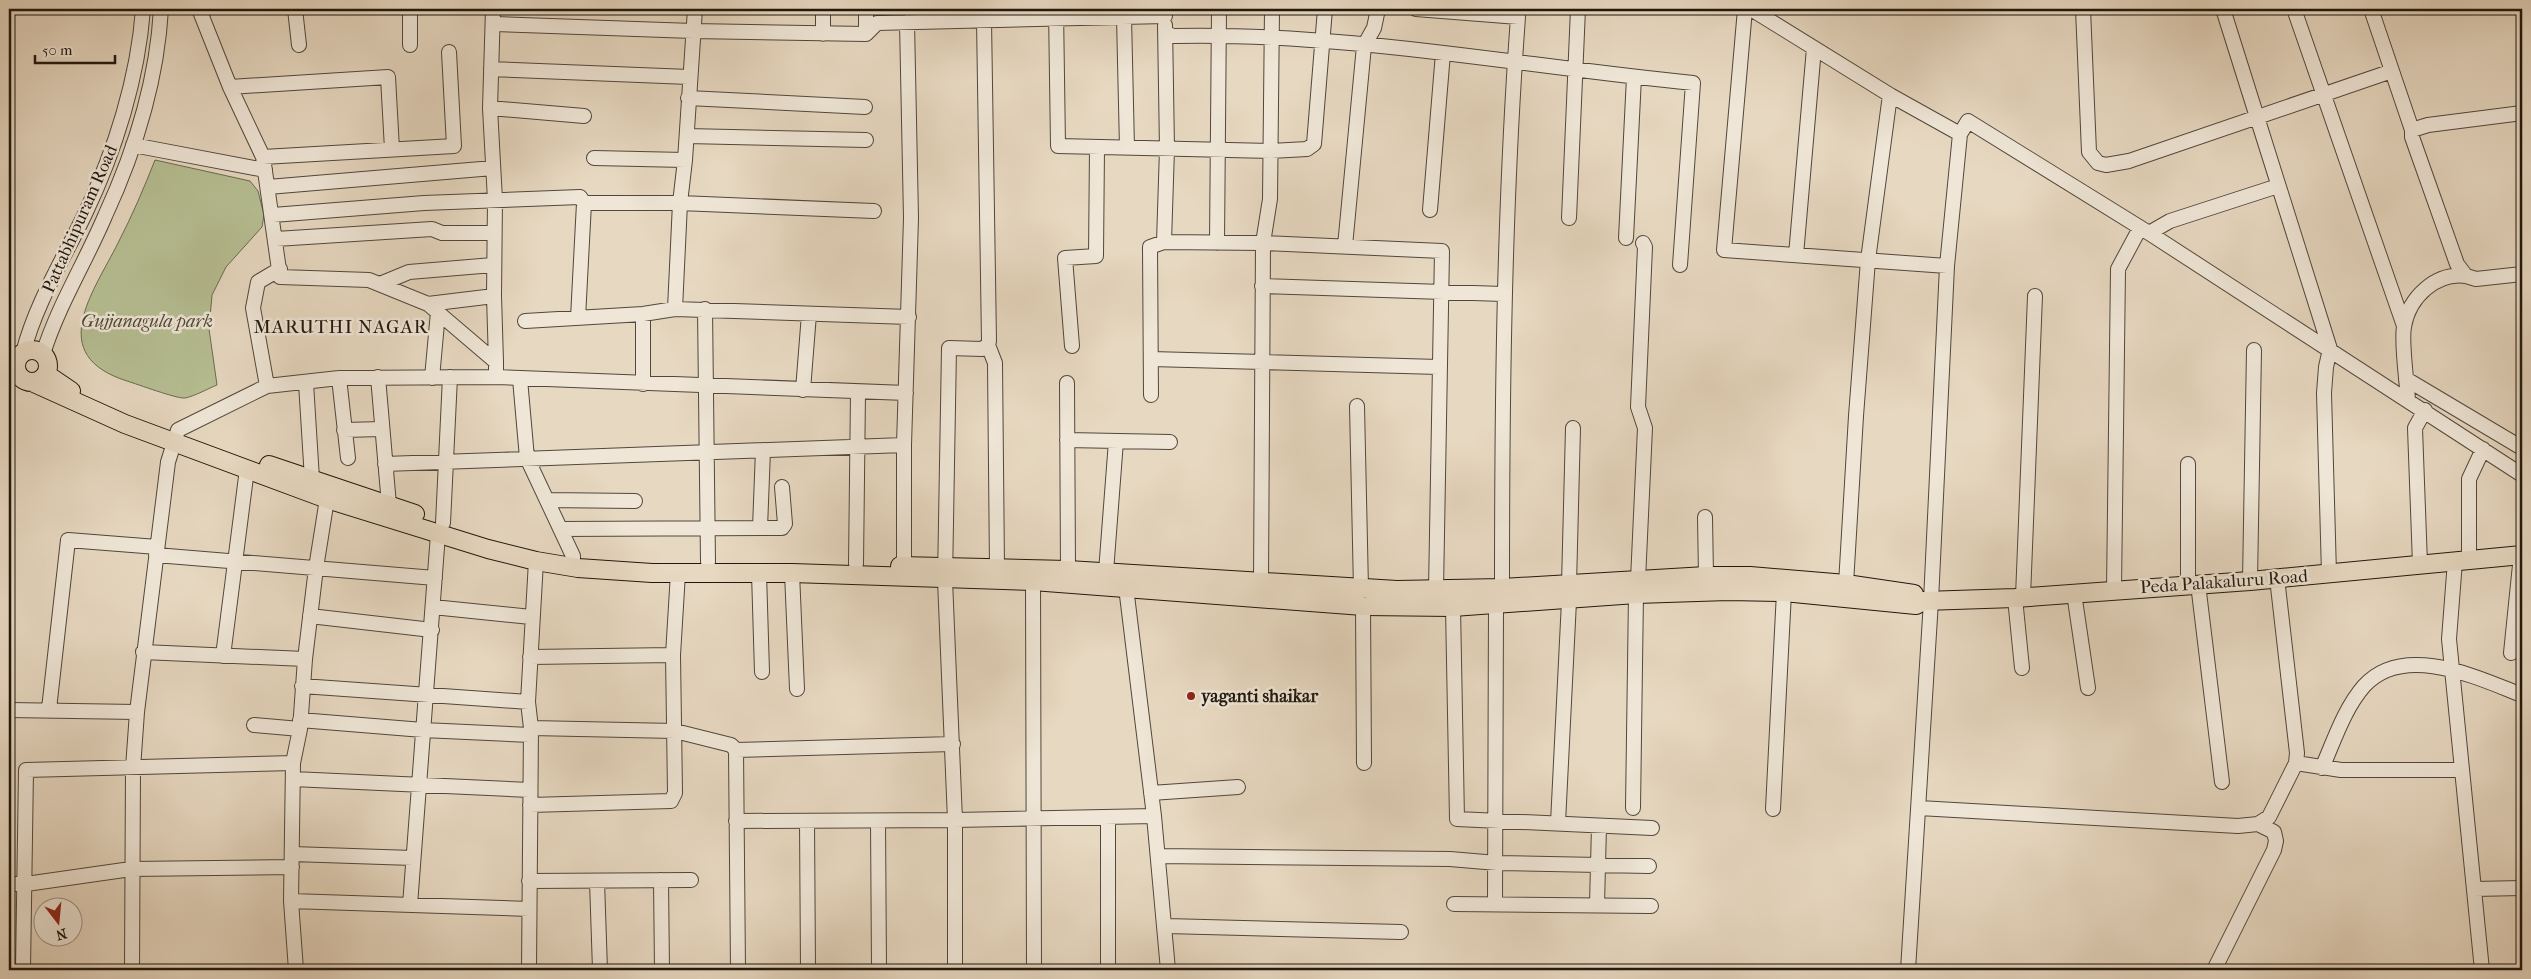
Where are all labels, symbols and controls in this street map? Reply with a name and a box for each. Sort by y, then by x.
scale bar [35,32,115,64]
text: 50 m [42,41,73,59]
street label: Pattabhipuram Road [38,142,122,296]
park label: Gujjanagula park [81,311,213,332]
district label: MARUTHI NAGAR [253,316,429,338]
street label: Peda Palakaluru Road [2139,566,2309,598]
place label: yaganti shaikar [1201,686,1318,707]
marker: yaganti shaikar [1185,690,1197,702]
north arrow [32,896,82,946]
text: N [54,924,69,944]

